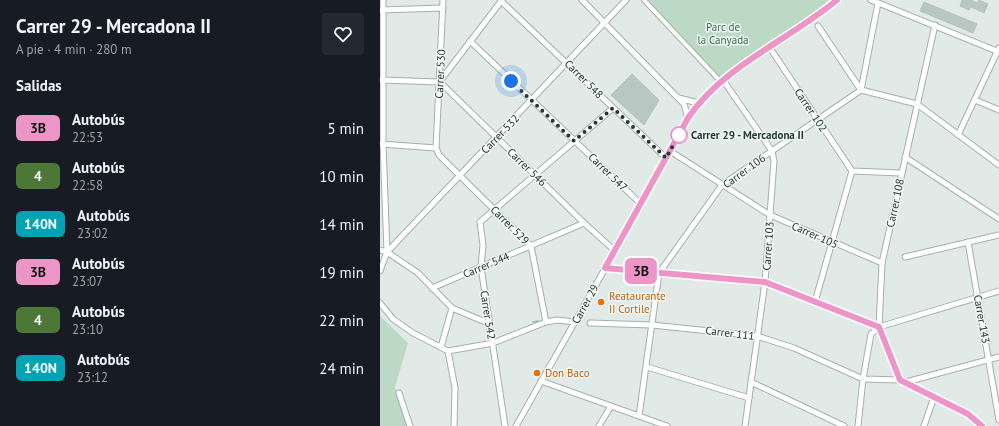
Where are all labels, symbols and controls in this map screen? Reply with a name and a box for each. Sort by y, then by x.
button: heart [322,13,364,55]
text: Carrer 29 - Mercadona II [16,14,211,38]
park label: Parc de la Canyada [697,20,749,47]
text: A pie · 4 min · 280 m [16,41,131,58]
street label: Carrer 530 [432,49,448,99]
street label: Carrer 548 [562,57,606,101]
your location [501,71,521,91]
text: Salidas [16,76,62,95]
street label: Carrer 102 [791,86,831,134]
text: Autobús [72,110,125,129]
street label: Carrer 532 [478,111,522,157]
text: 3B [30,119,46,137]
text: 5 min [327,119,364,138]
marker: Carrer 29 - Mercadona II [670,126,688,144]
place label: Carrer 29 - Mercadona II [691,128,804,142]
text: 22:53 [72,129,103,146]
street label: Carrer 546 [504,145,550,189]
street label: Carrer 547 [585,150,631,194]
street label: Carrer 106 [720,151,768,191]
text: Autobús [72,158,125,177]
text: 4 [34,167,42,185]
text: 10 min [319,167,364,186]
text: 22:58 [72,177,103,194]
street label: Carrer 108 [883,177,907,229]
street label: Carrer 529 [488,203,532,247]
text: Autobús [77,206,130,225]
text: 140N [24,215,57,233]
text: 14 min [319,215,364,234]
street label: Carrer 105 [790,219,840,251]
street label: Carrer 103 [759,221,777,271]
text: 23:02 [77,225,108,242]
street label: Carrer 544 [461,249,511,281]
text: Autobús [72,254,125,273]
line badge: 3B [623,258,659,284]
text: 3B [633,262,649,280]
text: 3B [30,263,46,281]
text: 19 min [319,263,364,282]
text: 23:07 [72,273,103,290]
street label: Carrer 29 [568,282,602,326]
place label: Reataurante II Cortile [609,289,666,316]
street label: Carrer 542 [477,290,499,340]
street label: Carrer 143 [971,294,993,344]
marker: Reataurante II Cortile [596,297,606,307]
text: Autobús [72,302,125,321]
text: 4 [34,311,42,329]
text: 22 min [319,311,364,330]
text: 23:10 [72,321,103,338]
street label: Carrer 111 [705,323,755,343]
text: Autobús [77,350,130,369]
text: 140N [24,359,57,377]
text: 24 min [319,359,364,378]
place label: Don Baco [545,366,590,380]
marker: Don Baco [532,368,542,378]
text: 23:12 [77,369,108,386]

